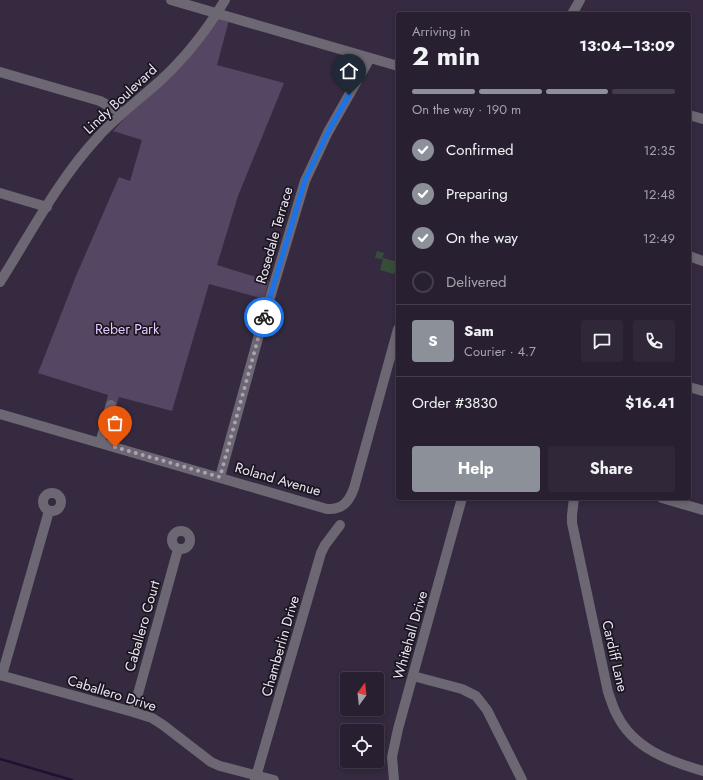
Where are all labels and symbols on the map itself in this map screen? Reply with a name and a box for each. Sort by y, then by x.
pin [332,54,366,95]
street label: Lindy Boulevard [79,60,161,138]
street label: Rosedale Terrace [251,184,297,286]
courier [244,297,284,337]
park label: Reber Park [95,319,160,339]
pin [98,406,132,447]
street label: Roland Avenue [233,457,323,501]
street label: Caballero Court [119,578,165,674]
street label: Whitehall Drive [388,588,432,682]
street label: Chamberlin Drive [256,593,304,699]
street label: Cardiff Lane [597,618,633,694]
street label: Caballero Drive [65,670,159,716]
north arrow [340,672,384,716]

